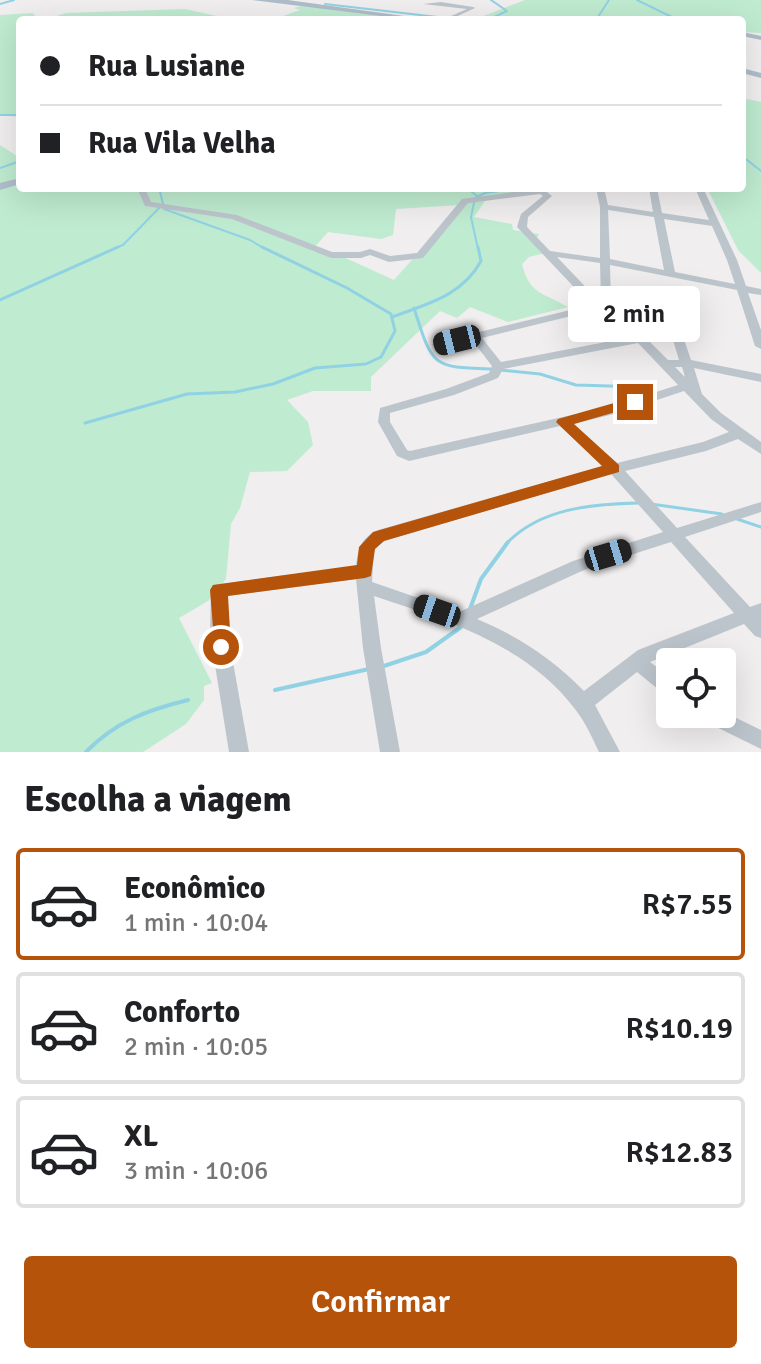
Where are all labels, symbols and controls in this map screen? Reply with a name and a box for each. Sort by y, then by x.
text: Rua Lusiane [88,48,245,85]
text: Rua Vila Velha [88,125,276,162]
callout: 2 min [569,286,701,342]
text: 2 min [603,298,665,330]
car [431,323,483,357]
route end [617,384,653,420]
car [582,537,634,573]
car [410,592,464,630]
route start [203,629,239,665]
map controls [656,648,736,728]
button: locate [656,648,736,728]
text: Escolha a viagem [24,777,292,822]
icon: car [28,868,100,940]
text: Econômico [124,870,266,907]
text: R$7.55 [642,886,733,923]
text: 1 min · 10:04 [124,907,268,939]
icon: car [28,992,100,1064]
text: Conforto [124,994,240,1031]
text: R$10.19 [626,1010,733,1047]
text: 2 min · 10:05 [124,1031,268,1063]
icon: car [28,1116,100,1188]
text: XL [124,1118,158,1155]
text: R$12.83 [626,1134,733,1171]
text: 3 min · 10:06 [124,1155,268,1187]
button: Confirmar [24,1256,737,1348]

